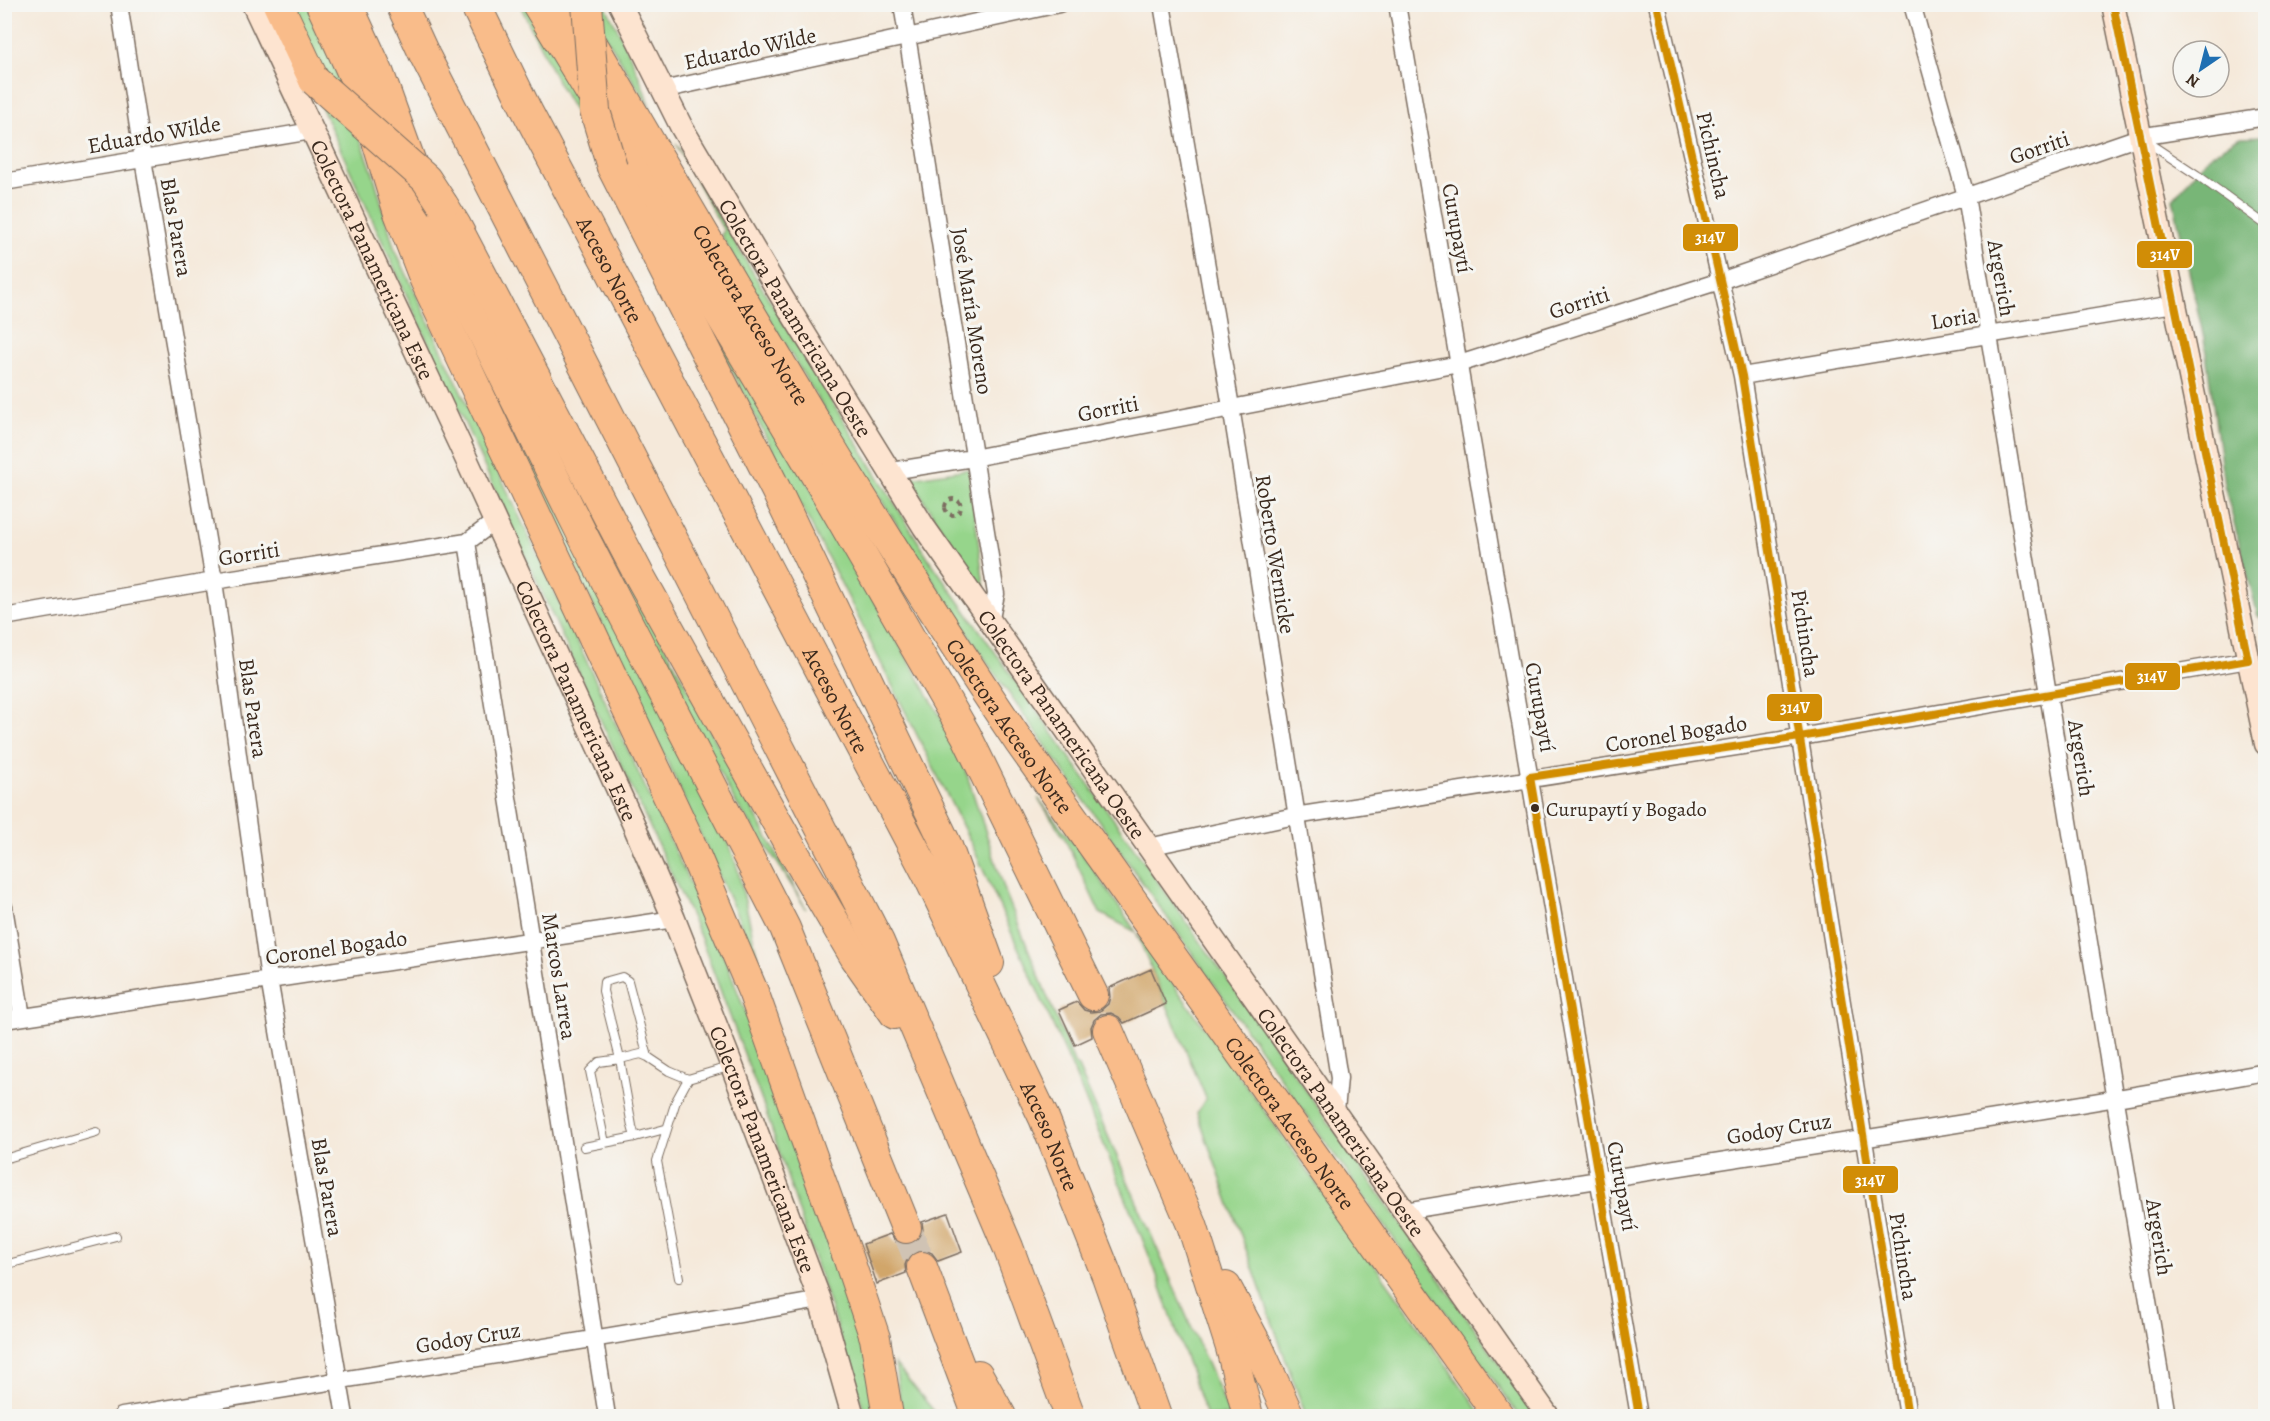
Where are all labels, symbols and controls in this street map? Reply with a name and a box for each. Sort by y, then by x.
street label: Eduardo Wilde [681,20,819,78]
north arrow [2171,39,2231,99]
text: N [2182,68,2204,93]
street label: Eduardo Wilde [85,109,223,161]
street label: Pichincha [1688,109,1738,203]
street label: Gorriti [2005,124,2073,172]
street label: Colectora Panamericana Este [303,135,441,385]
street label: Blas Parera [153,175,200,280]
street label: Curupaytí [1434,181,1480,275]
street label: Colectora Panamericana Oeste [711,193,879,443]
street label: Acceso Norte [569,211,650,329]
street label: Colectora Acceso Norte [685,219,816,411]
line badge: 314V [1682,223,1739,252]
street label: José María Moreno [944,226,1000,397]
text: 314V [1695,227,1726,249]
street label: Argerich [1979,236,2023,319]
line badge: 314V [2136,240,2193,269]
text: 314V [2150,244,2181,266]
street label: Gorriti [1545,279,1613,327]
street label: Loria [1929,300,1980,337]
street label: Gorriti [1075,388,1141,430]
street label: Roberto Wernicke [1248,472,1302,636]
street label: Gorriti [216,534,282,574]
street label: Colectora Panamericana Este [508,575,644,826]
street label: Pichincha [1783,587,1827,680]
street label: Colectora Panamericana Oeste [970,604,1153,845]
street label: Colectora Acceso Norte [939,633,1080,820]
street label: Acceso Norte [794,641,876,759]
street label: Blas Parera [231,656,275,761]
street label: Curupaytí [1517,660,1563,754]
line badge: 314V [2124,662,2181,691]
text: 314V [2137,666,2168,688]
line badge: 314V [1766,693,1823,722]
text: 314V [1780,697,1811,719]
street label: Coronel Bogado [1603,708,1749,760]
street label: Argerich [2060,717,2102,799]
place label: Curupaytí y Bogado [1546,796,1707,823]
marker: Curupaytí y Bogado [1529,802,1541,814]
street label: Marcos Larrea [534,911,584,1043]
street label: Coronel Bogado [263,923,409,973]
street label: Colectora Panamericana Oeste [1250,1002,1432,1243]
street label: Colectora Panamericana Este [702,1021,822,1277]
street label: Colectora Acceso Norte [1217,1031,1362,1216]
street label: Acceso Norte [1012,1076,1086,1196]
street label: Godoy Cruz [1725,1106,1834,1152]
street label: Blas Parera [304,1135,351,1240]
street label: Curupaytí [1599,1139,1645,1233]
line badge: 314V [1842,1165,1899,1194]
text: 314V [1855,1170,1886,1192]
street label: Argerich [2138,1196,2180,1278]
street label: Pichincha [1881,1210,1925,1303]
street label: Godoy Cruz [414,1315,523,1361]

